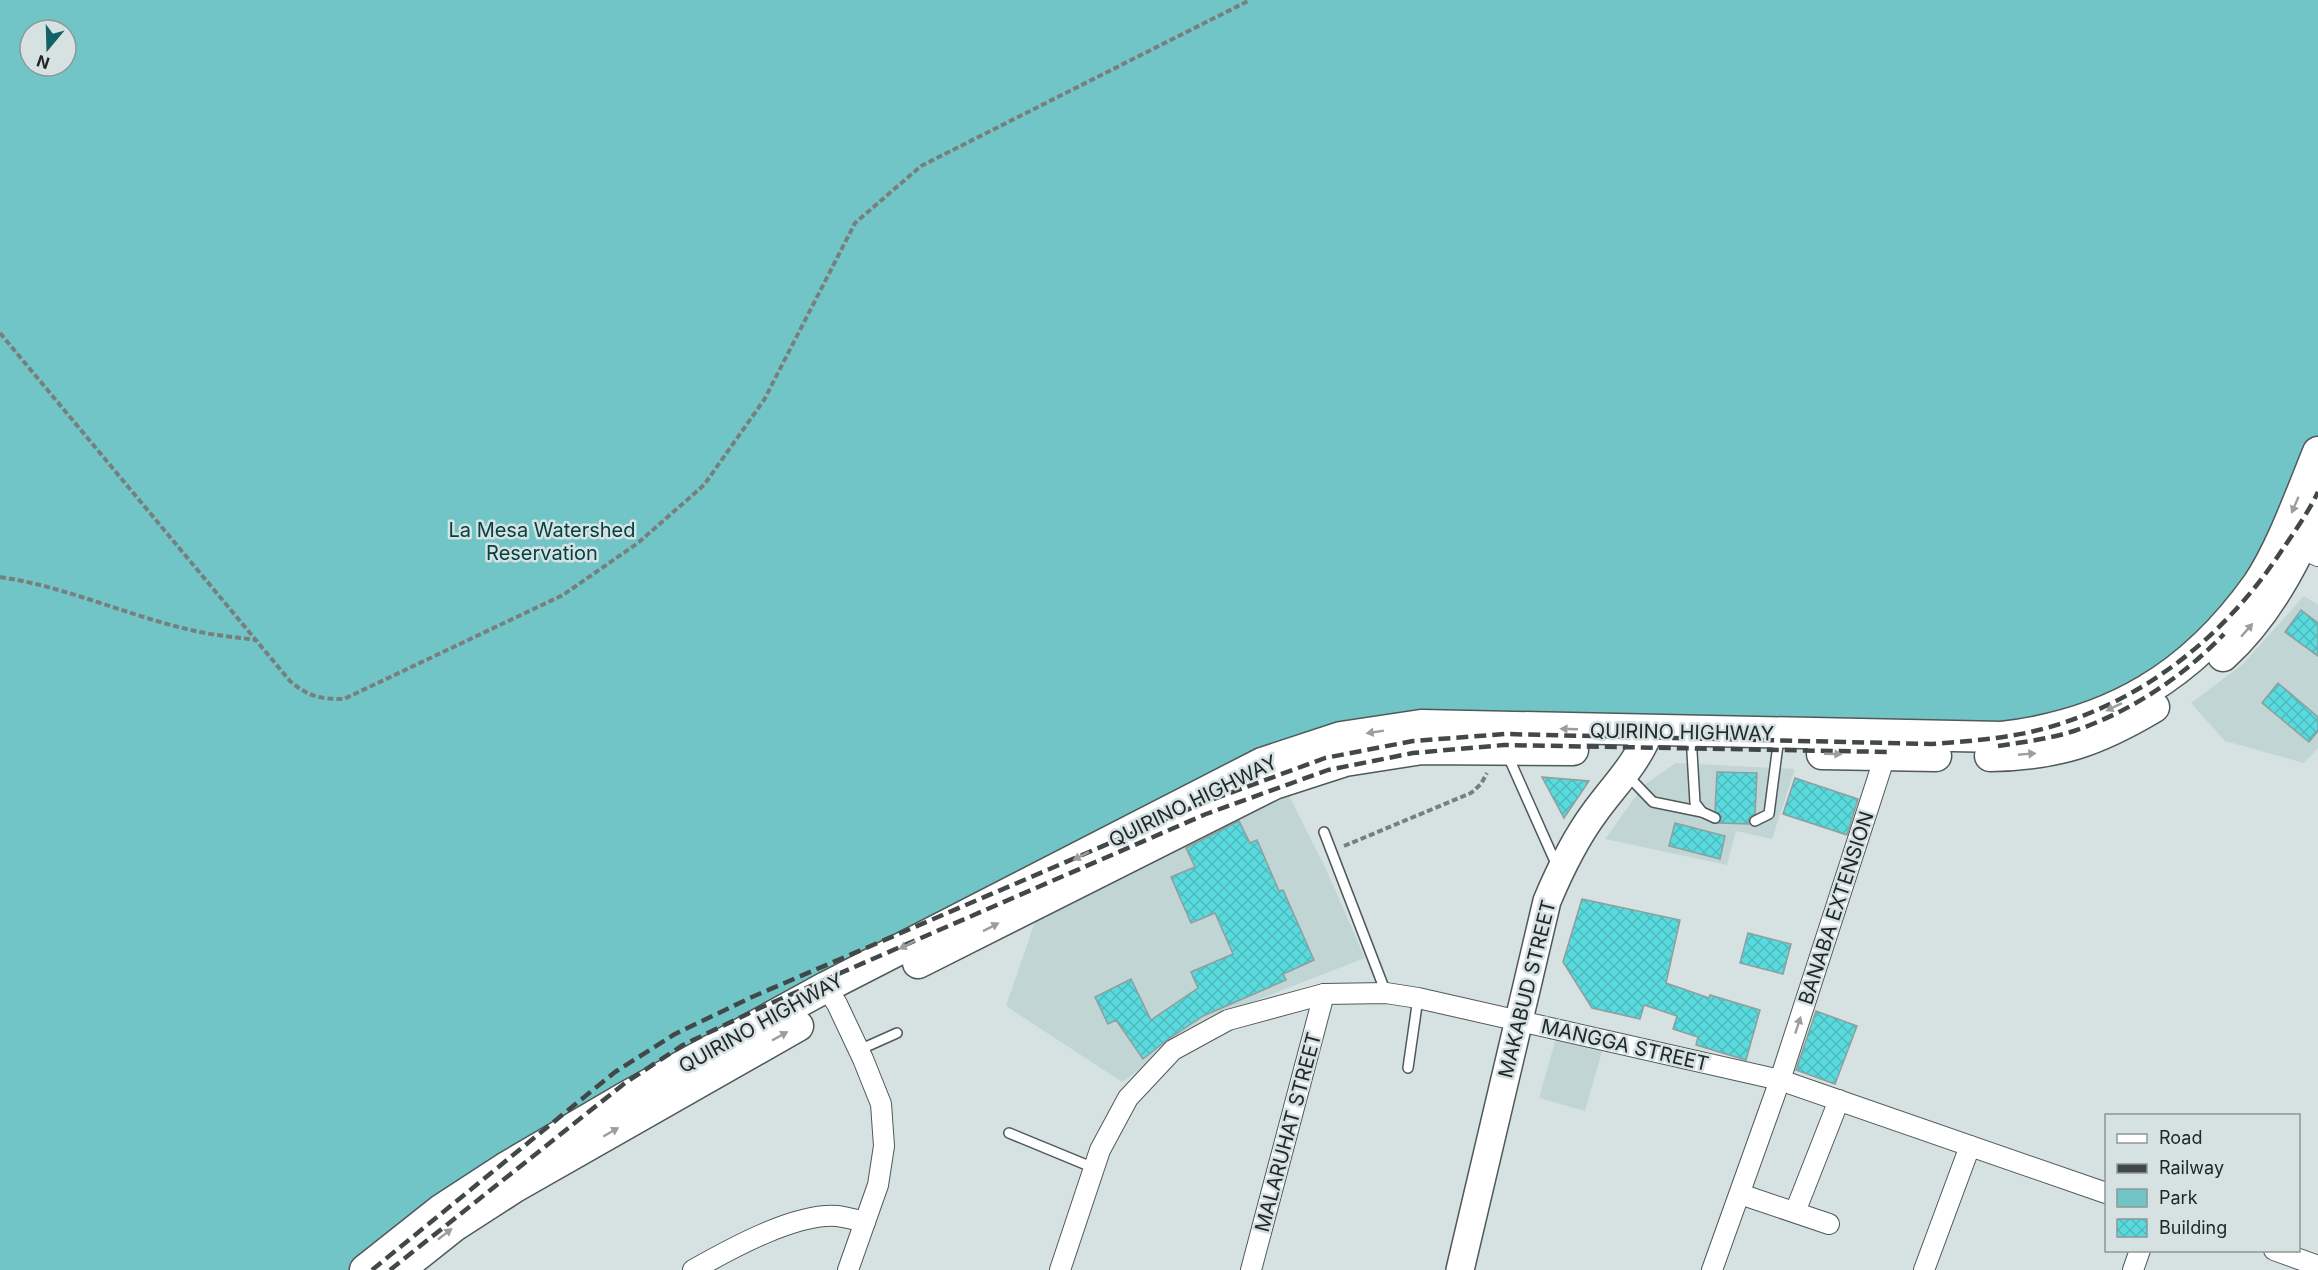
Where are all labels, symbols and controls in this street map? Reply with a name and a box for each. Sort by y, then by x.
north arrow [18,18,78,78]
text: N [34,51,52,74]
one-way arrow [2290,497,2300,515]
park label: La Mesa Watershed Reservation [448,518,636,565]
one-way arrow [2240,623,2253,638]
one-way arrow [2105,703,2122,712]
street label: QUIRINO HIGHWAY [1590,718,1775,746]
one-way arrow [1560,725,1579,734]
one-way arrow [1365,728,1384,737]
one-way arrow [2018,749,2037,759]
street label: QUIRINO HIGHWAY [1105,750,1281,852]
one-way arrow [1823,750,1842,759]
street label: BANABA EXTENSION [1793,808,1879,1008]
one-way arrow [1072,852,1089,861]
street label: MAKABUD STREET [1493,897,1561,1081]
one-way arrow [982,922,999,931]
one-way arrow [899,941,916,950]
street label: QUIRINO HIGHWAY [675,968,848,1078]
street label: MANGGA STREET [1539,1014,1711,1076]
one-way arrow [1794,1016,1803,1034]
street label: MALARUHAT STREET [1250,1030,1326,1234]
one-way arrow [772,1031,789,1041]
legend [2105,1114,2300,1252]
one-way arrow [603,1127,620,1137]
text: Road [2159,1127,2202,1148]
text: Railway [2159,1157,2224,1178]
text: Park [2159,1187,2198,1208]
text: Building [2159,1217,2227,1238]
one-way arrow [437,1228,452,1240]

